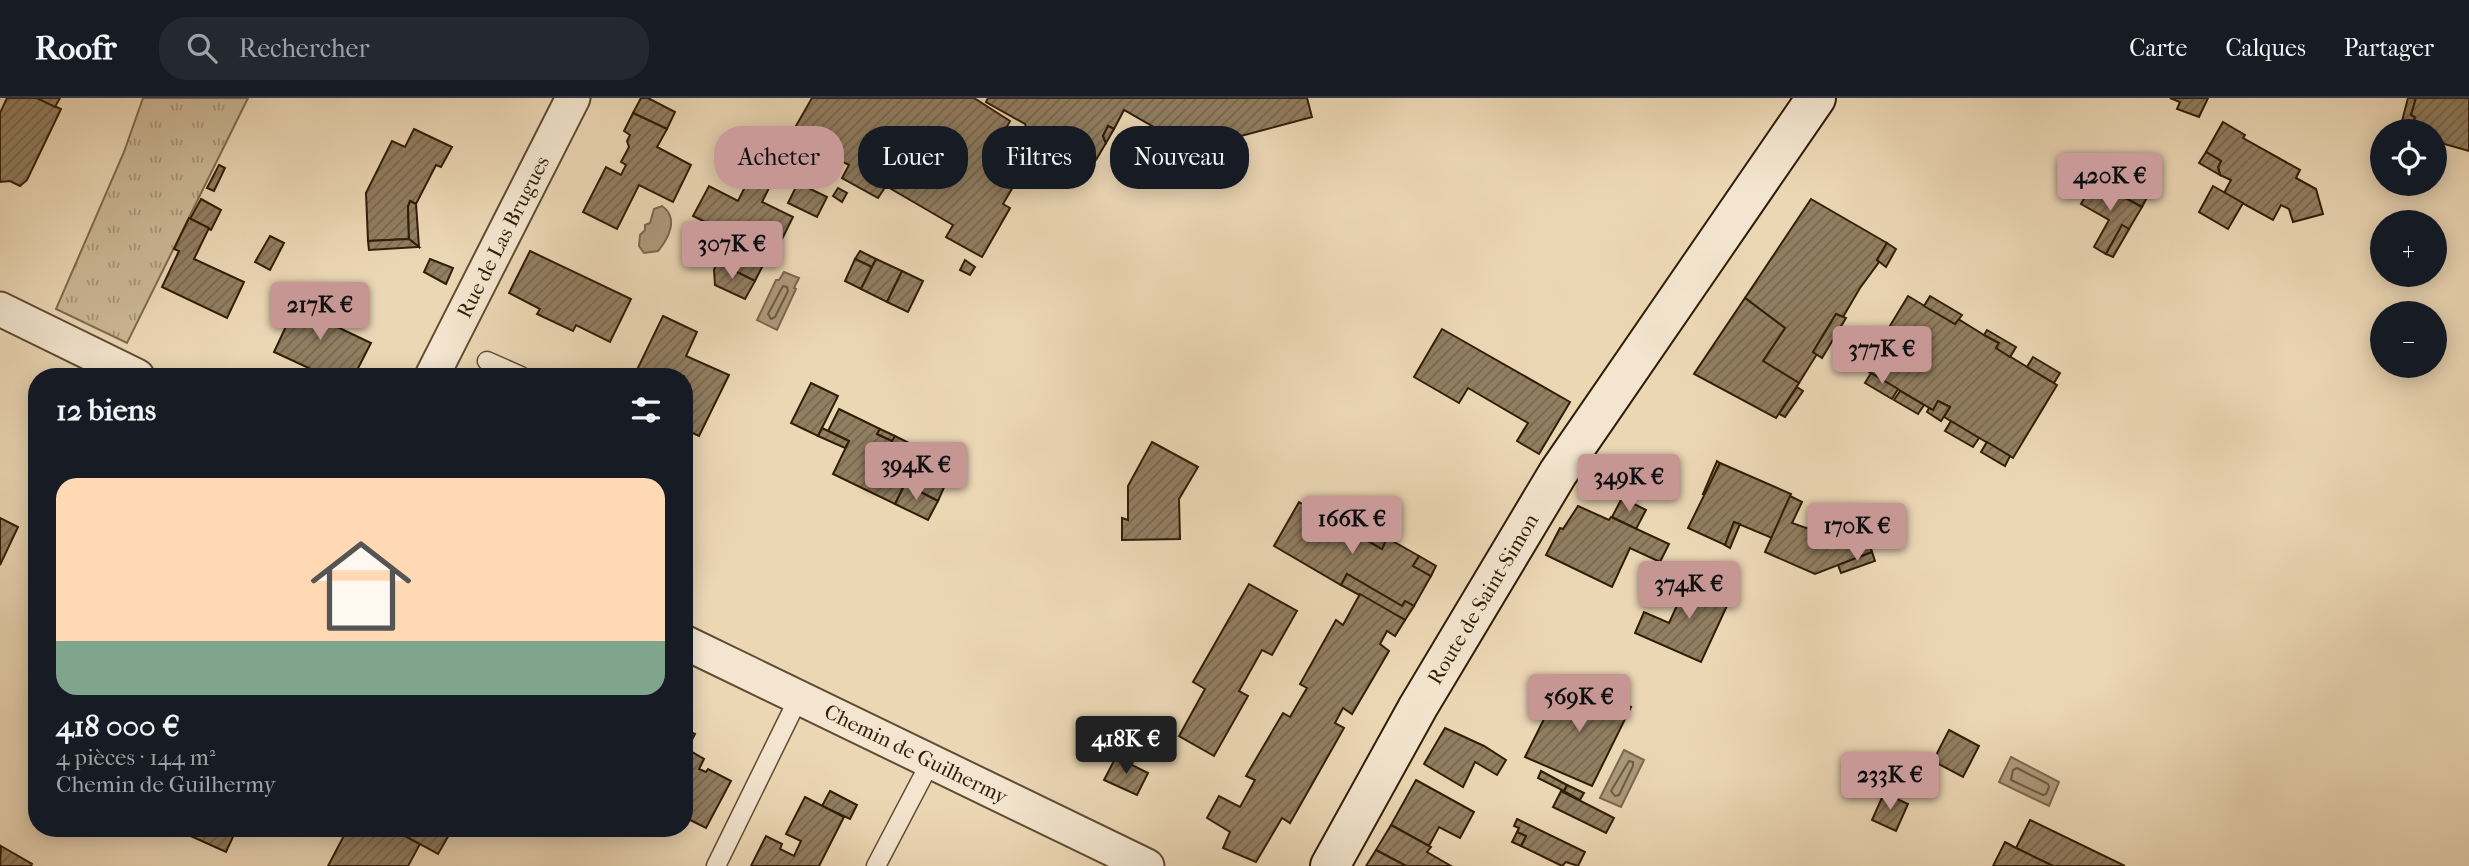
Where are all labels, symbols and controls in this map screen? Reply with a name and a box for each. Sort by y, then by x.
search box [159,17,649,80]
text: Roofr [35,29,117,68]
icon: search [183,29,221,67]
text: Rechercher [239,33,369,64]
text: Carte [2129,34,2187,62]
text: Calques [2225,34,2306,62]
text: Partager [2344,34,2434,62]
map controls [2370,119,2447,378]
button: locate [2370,119,2447,196]
chip: Acheter [714,126,844,189]
chip: Louer [858,126,968,189]
chip: Filtres [982,126,1096,189]
chip: Nouveau [1110,126,1249,189]
street label: Rue de Las Brugues [452,152,554,322]
pin: 420K € [2053,153,2167,213]
text: 420K € [2073,162,2147,189]
button: + [2370,210,2447,287]
pin: 307K € [675,222,789,281]
text: 307K € [698,230,766,257]
pin: 217K € [263,282,377,342]
text: 217K € [287,291,353,318]
button: − [2370,301,2447,378]
pin: 377K € [1825,327,1939,386]
text: 377K € [1849,335,1915,362]
icon: filters [627,391,665,429]
text: 12 biens [56,393,156,428]
pin: 394K € [859,442,973,502]
text: 394K € [881,451,951,478]
pin: 349K € [1572,454,1686,514]
text: 349K € [1594,463,1664,490]
pin: 166K € [1295,496,1409,556]
pin: 170K € [1800,504,1914,563]
text: 166K € [1318,505,1386,532]
street label: Route de Saint-Simon [1423,509,1543,689]
text: 170K € [1823,512,1891,539]
icon: home [298,523,424,649]
pin: 374K € [1632,561,1746,621]
text: 374K € [1655,570,1723,597]
pin: 569K € [1522,674,1636,734]
text: 569K € [1544,683,1614,710]
street label: Chemin de Guilhermy [821,699,1012,809]
text: 418 000 € [56,709,180,744]
pin: 418K € [1069,716,1183,776]
text: 418K € [1092,725,1160,752]
text: 4 pièces · 144 m² [56,744,215,771]
pin: 233K € [1833,752,1947,812]
text: 233K € [1857,761,1923,788]
text: Chemin de Guilhermy [56,771,276,798]

